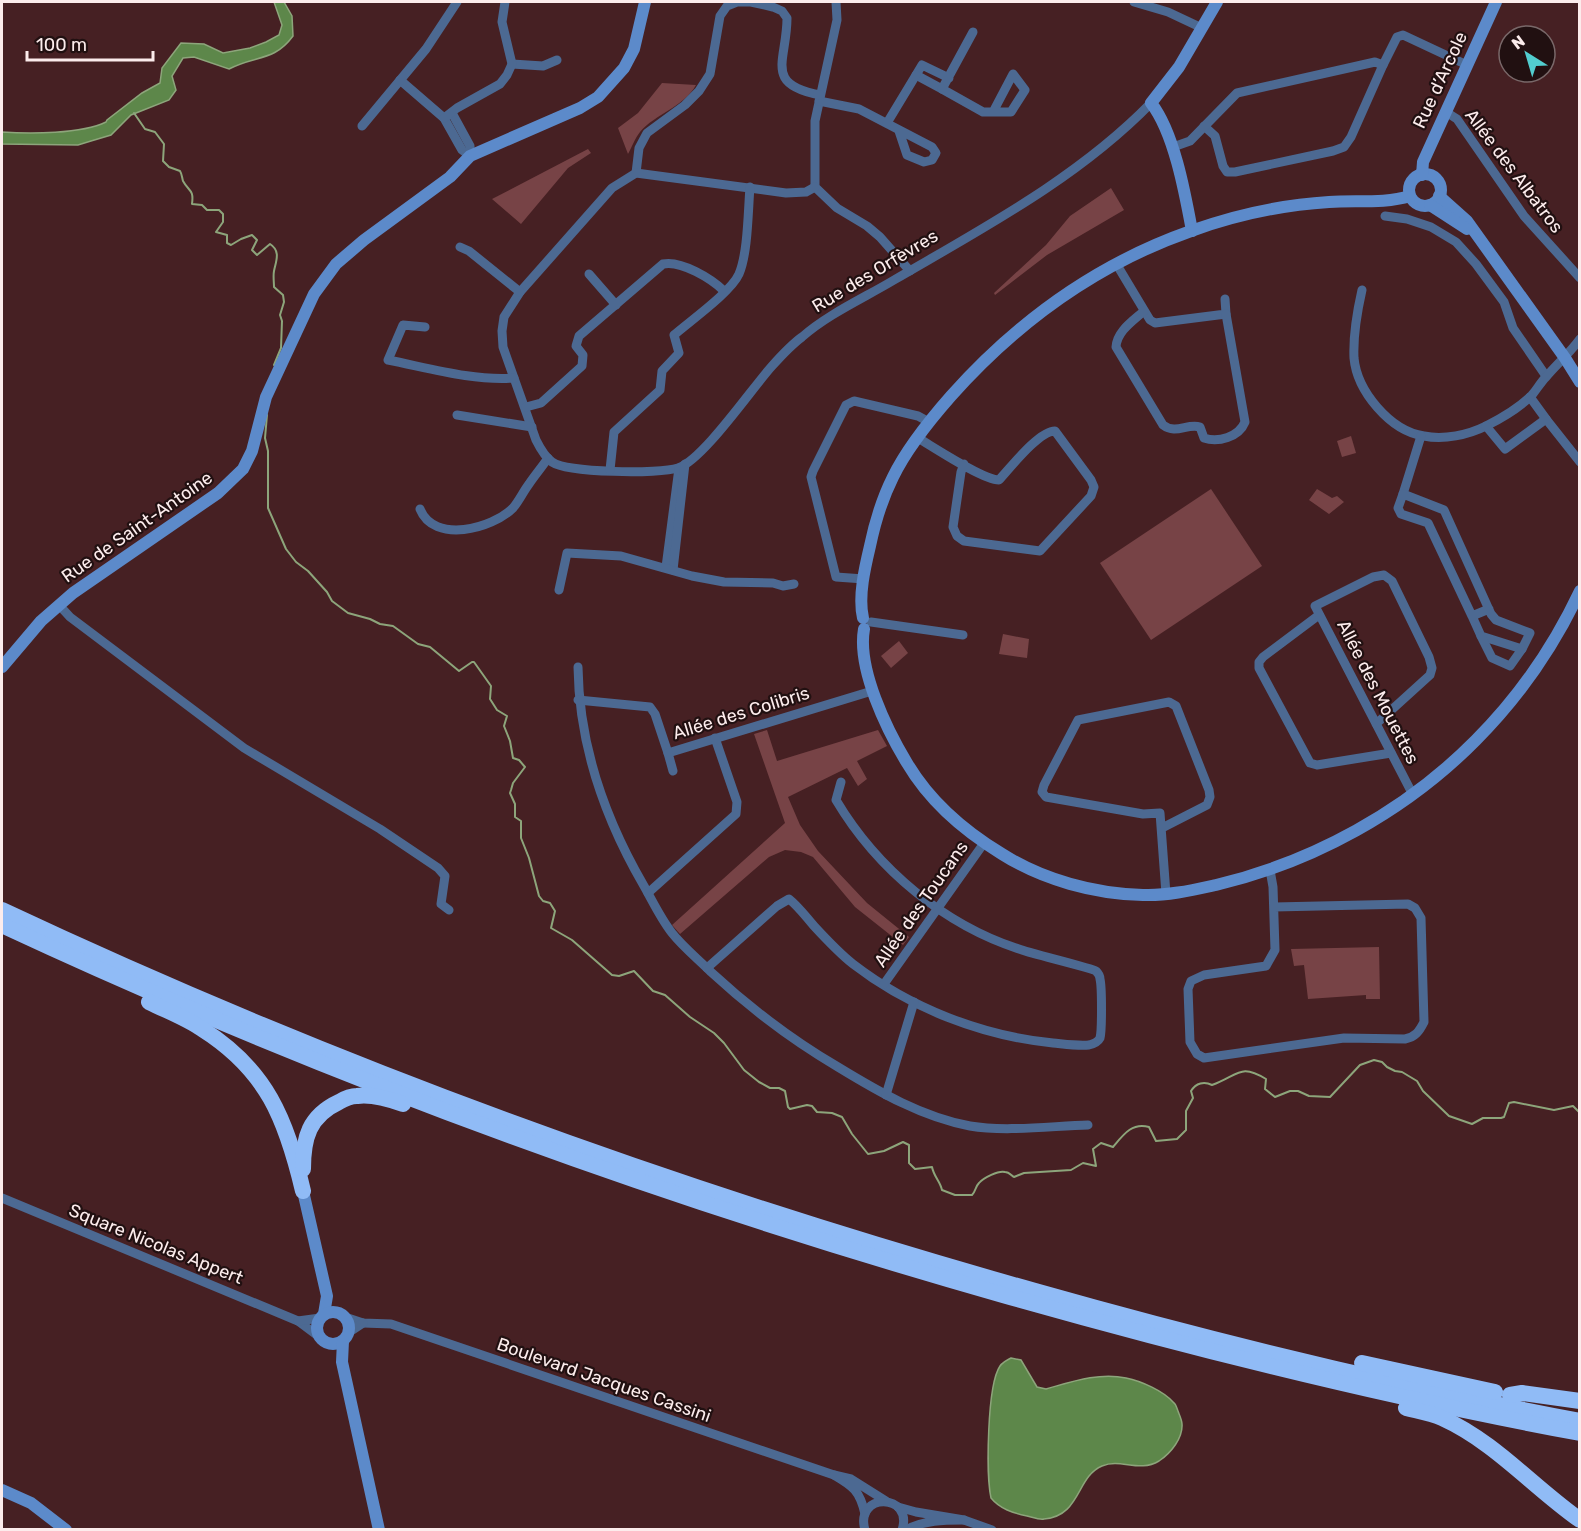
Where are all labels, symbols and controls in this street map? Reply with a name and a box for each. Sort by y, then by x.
scale bar [27,24,153,62]
north arrow [1497,24,1557,84]
street label: Rue d’Arcole [1408,28,1472,132]
text: N [1508,31,1529,53]
text: 100 m [36,34,87,56]
street label: Allée des Albatros [1460,105,1568,237]
street label: Rue des Orfèvres [808,225,942,317]
street label: Rue de Saint-Antoine [57,467,217,587]
street label: Allée des Mouettes [1332,616,1424,768]
street label: Allée des Colibris [670,682,812,744]
street label: Allée des Toucans [869,837,973,971]
street label: Square Nicolas Appert [66,1199,246,1289]
street label: Boulevard Jacques Cassini [494,1333,714,1427]

